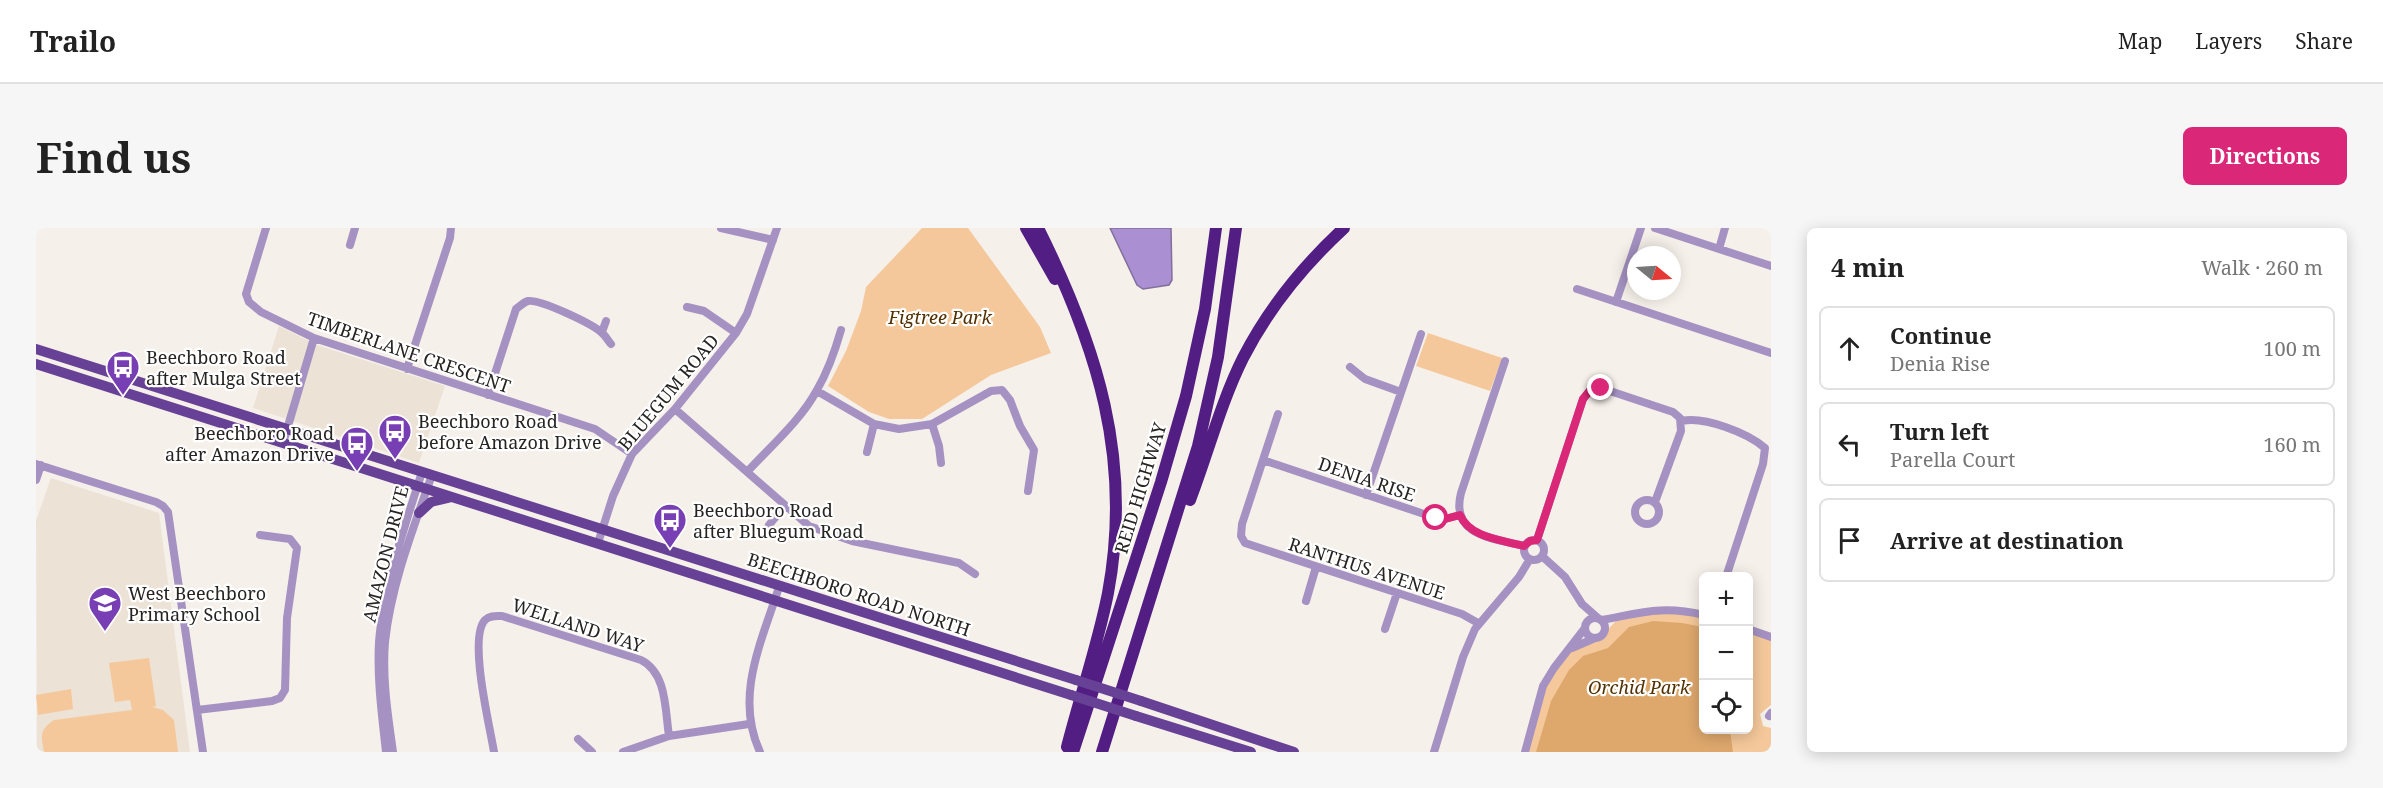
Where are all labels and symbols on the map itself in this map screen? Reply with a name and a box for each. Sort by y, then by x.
north arrow [1627,246,1681,300]
park label: Figtree Park [887,305,992,329]
street label: TIMBERLANE CRESCENT [304,306,514,398]
street label: BLUEGUM ROAD [612,329,724,455]
place label: Beechboro Road after Mulga Street [146,345,301,390]
bus stop icon: Beechboro Road after Mulga Street [105,349,141,396]
route end [1587,374,1613,400]
place label: Beechboro Road before Amazon Drive [418,409,602,454]
bus stop icon: Beechboro Road before Amazon Drive [377,413,413,460]
street label: REID HIGHWAY [1109,419,1172,556]
place label: Beechboro Road after Amazon Drive [165,421,334,466]
bus stop icon: Beechboro Road after Amazon Drive [339,425,375,472]
street label: DENIA RISE [1315,451,1419,507]
street label: AMAZON DRIVE [356,483,414,625]
place label: Beechboro Road after Bluegum Road [693,498,864,543]
bus stop icon: Beechboro Road after Bluegum Road [652,502,688,549]
route start [1422,504,1448,530]
street label: RANTHUS AVENUE [1286,531,1448,605]
street label: BEECHBORO ROAD NORTH [745,547,973,641]
place label: West Beechboro Primary School [128,581,266,626]
school or university icon: West Beechboro Primary School [87,585,123,632]
street label: WELLAND WAY [509,592,648,658]
park label: Orchid Park [1588,675,1691,699]

